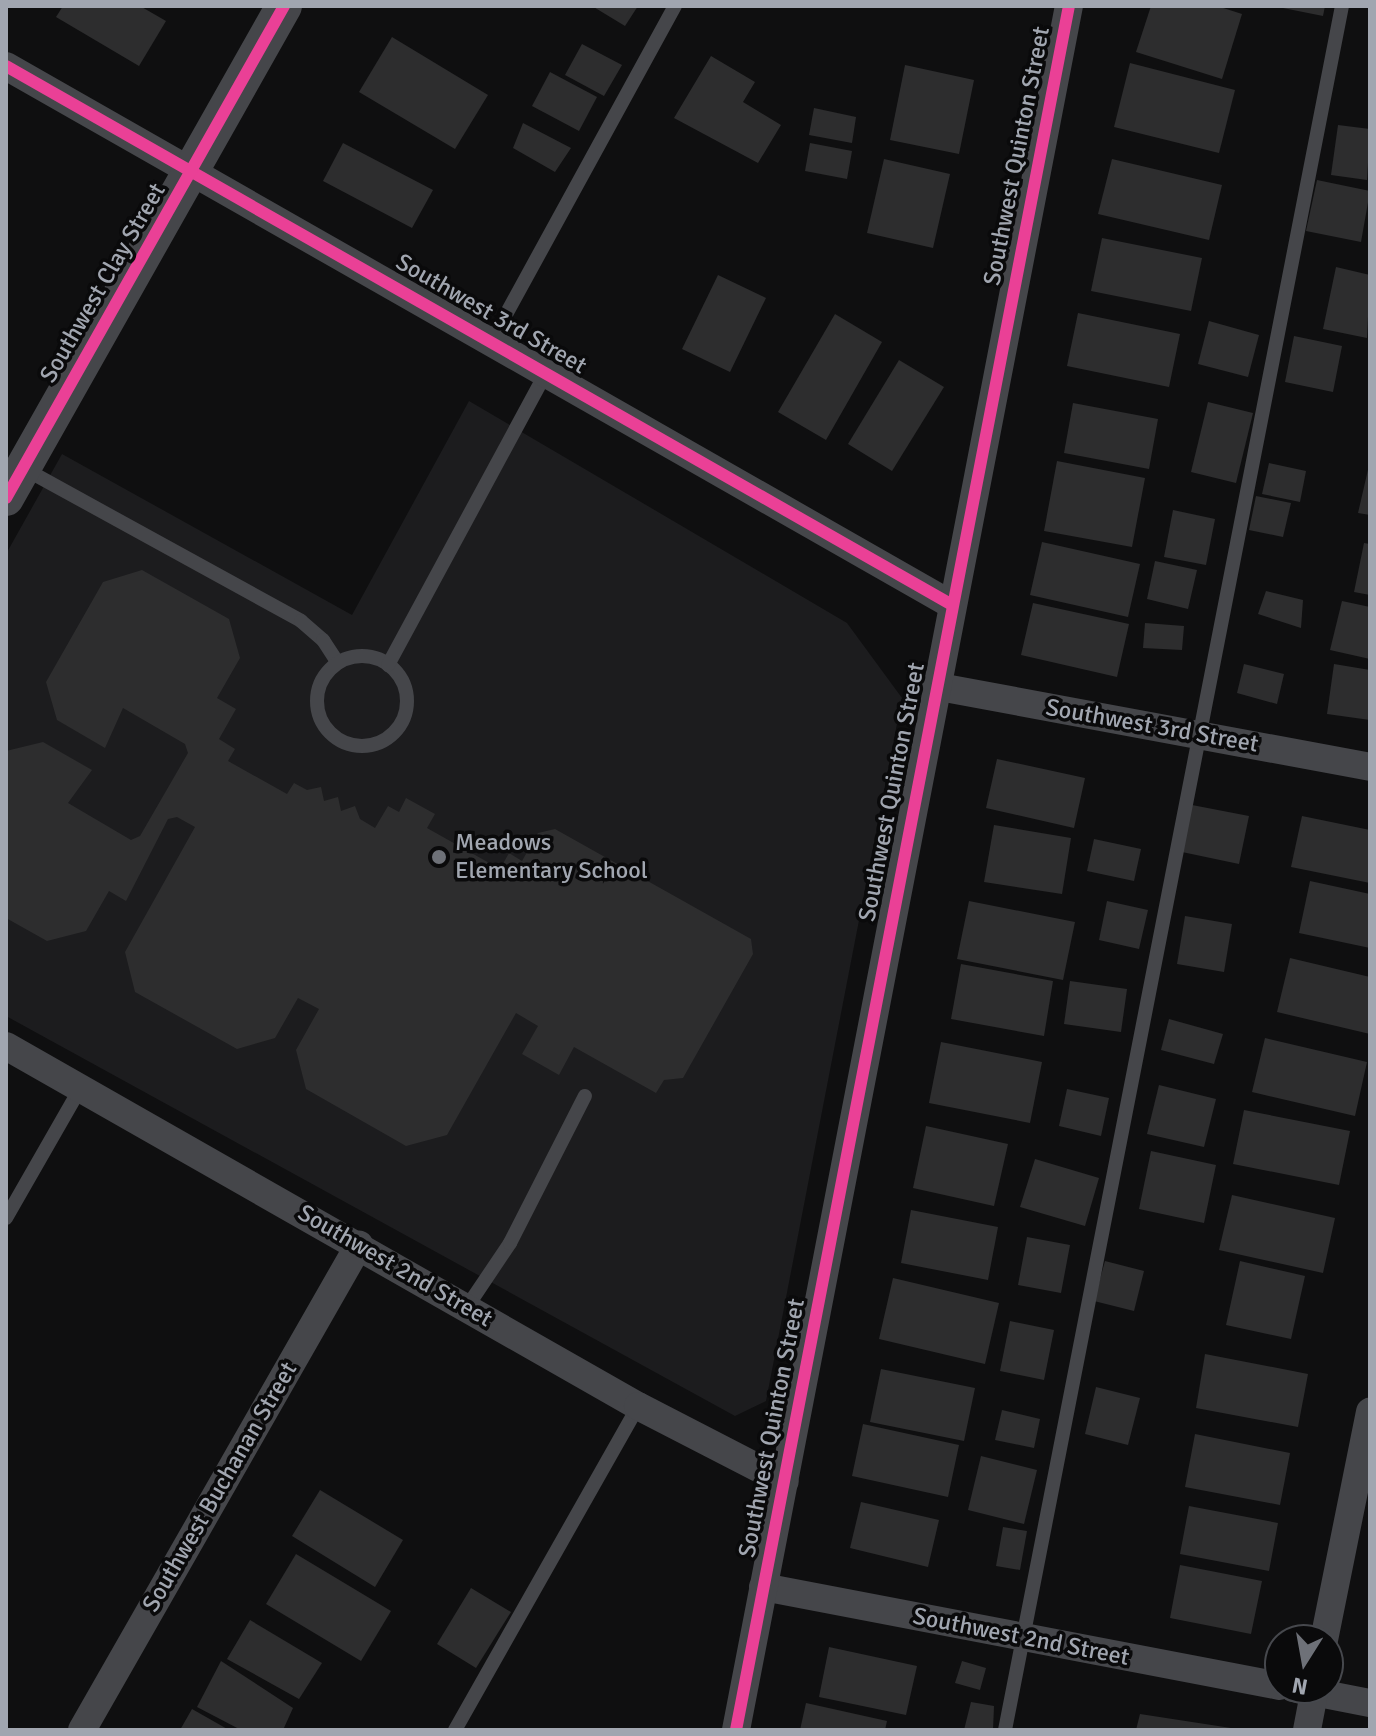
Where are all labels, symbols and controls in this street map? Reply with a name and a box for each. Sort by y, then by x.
street label: Southwest Quinton Street [978,24,1056,288]
street label: Southwest Clay Street [34,178,172,388]
street label: Southwest 3rd Street [391,248,591,380]
street label: Southwest Quinton Street [853,660,931,924]
street label: Southwest 3rd Street [1043,693,1261,759]
place label: Meadows Elementary School [455,829,648,885]
marker: Meadows Elementary School [430,848,448,866]
street label: Southwest 2nd Street [293,1199,497,1333]
street label: Southwest Quinton Street [733,1296,811,1560]
street label: Southwest Buchanan Street [137,1357,303,1617]
street label: Southwest 2nd Street [910,1602,1132,1672]
north arrow [1264,1624,1344,1704]
text: N [1290,1671,1310,1701]

